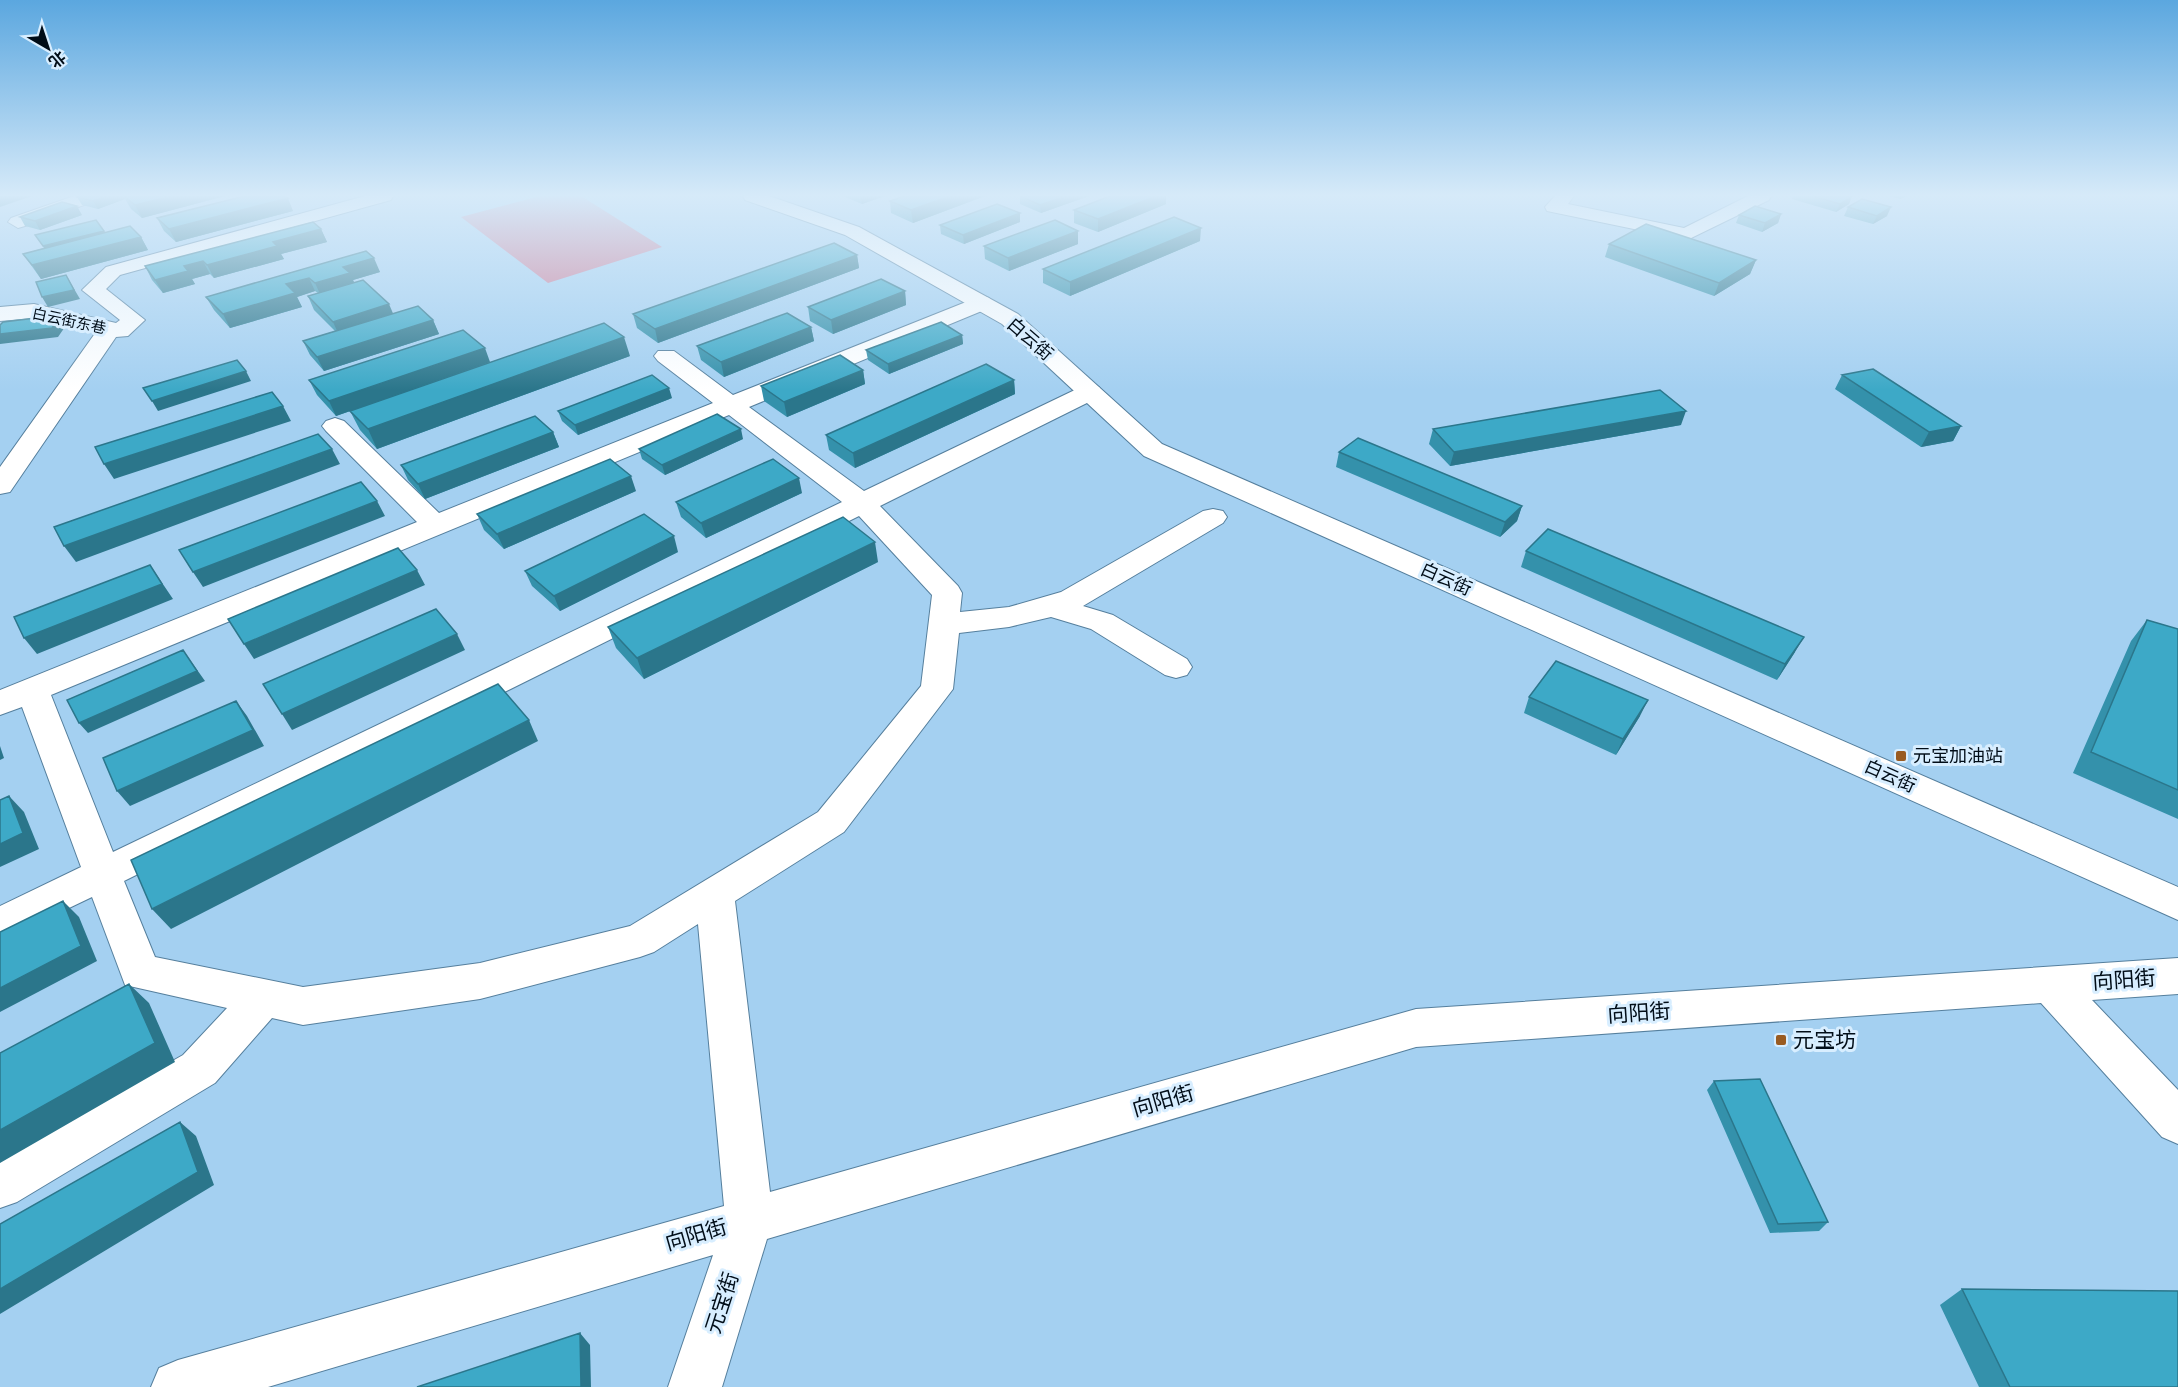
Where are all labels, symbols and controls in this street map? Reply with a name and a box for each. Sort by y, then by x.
north arrow [18,18,78,78]
text: 北 [46,48,69,72]
street label: 白云街东巷 [31,304,108,337]
street label: 白云街 [1003,313,1058,364]
street label: 白云街 [1417,558,1475,599]
place label: 元宝加油站 [1913,745,2003,766]
marker: 元宝加油站 [1894,749,1908,763]
street label: 白云街 [1861,755,1919,796]
street label: 向阳街 [2092,965,2156,993]
street label: 向阳街 [1607,998,1671,1026]
place label: 元宝坊 [1793,1027,1856,1051]
marker: 元宝坊 [1774,1033,1788,1047]
street label: 向阳街 [1129,1080,1196,1120]
street label: 向阳街 [662,1214,729,1254]
street label: 元宝街 [700,1269,742,1336]

